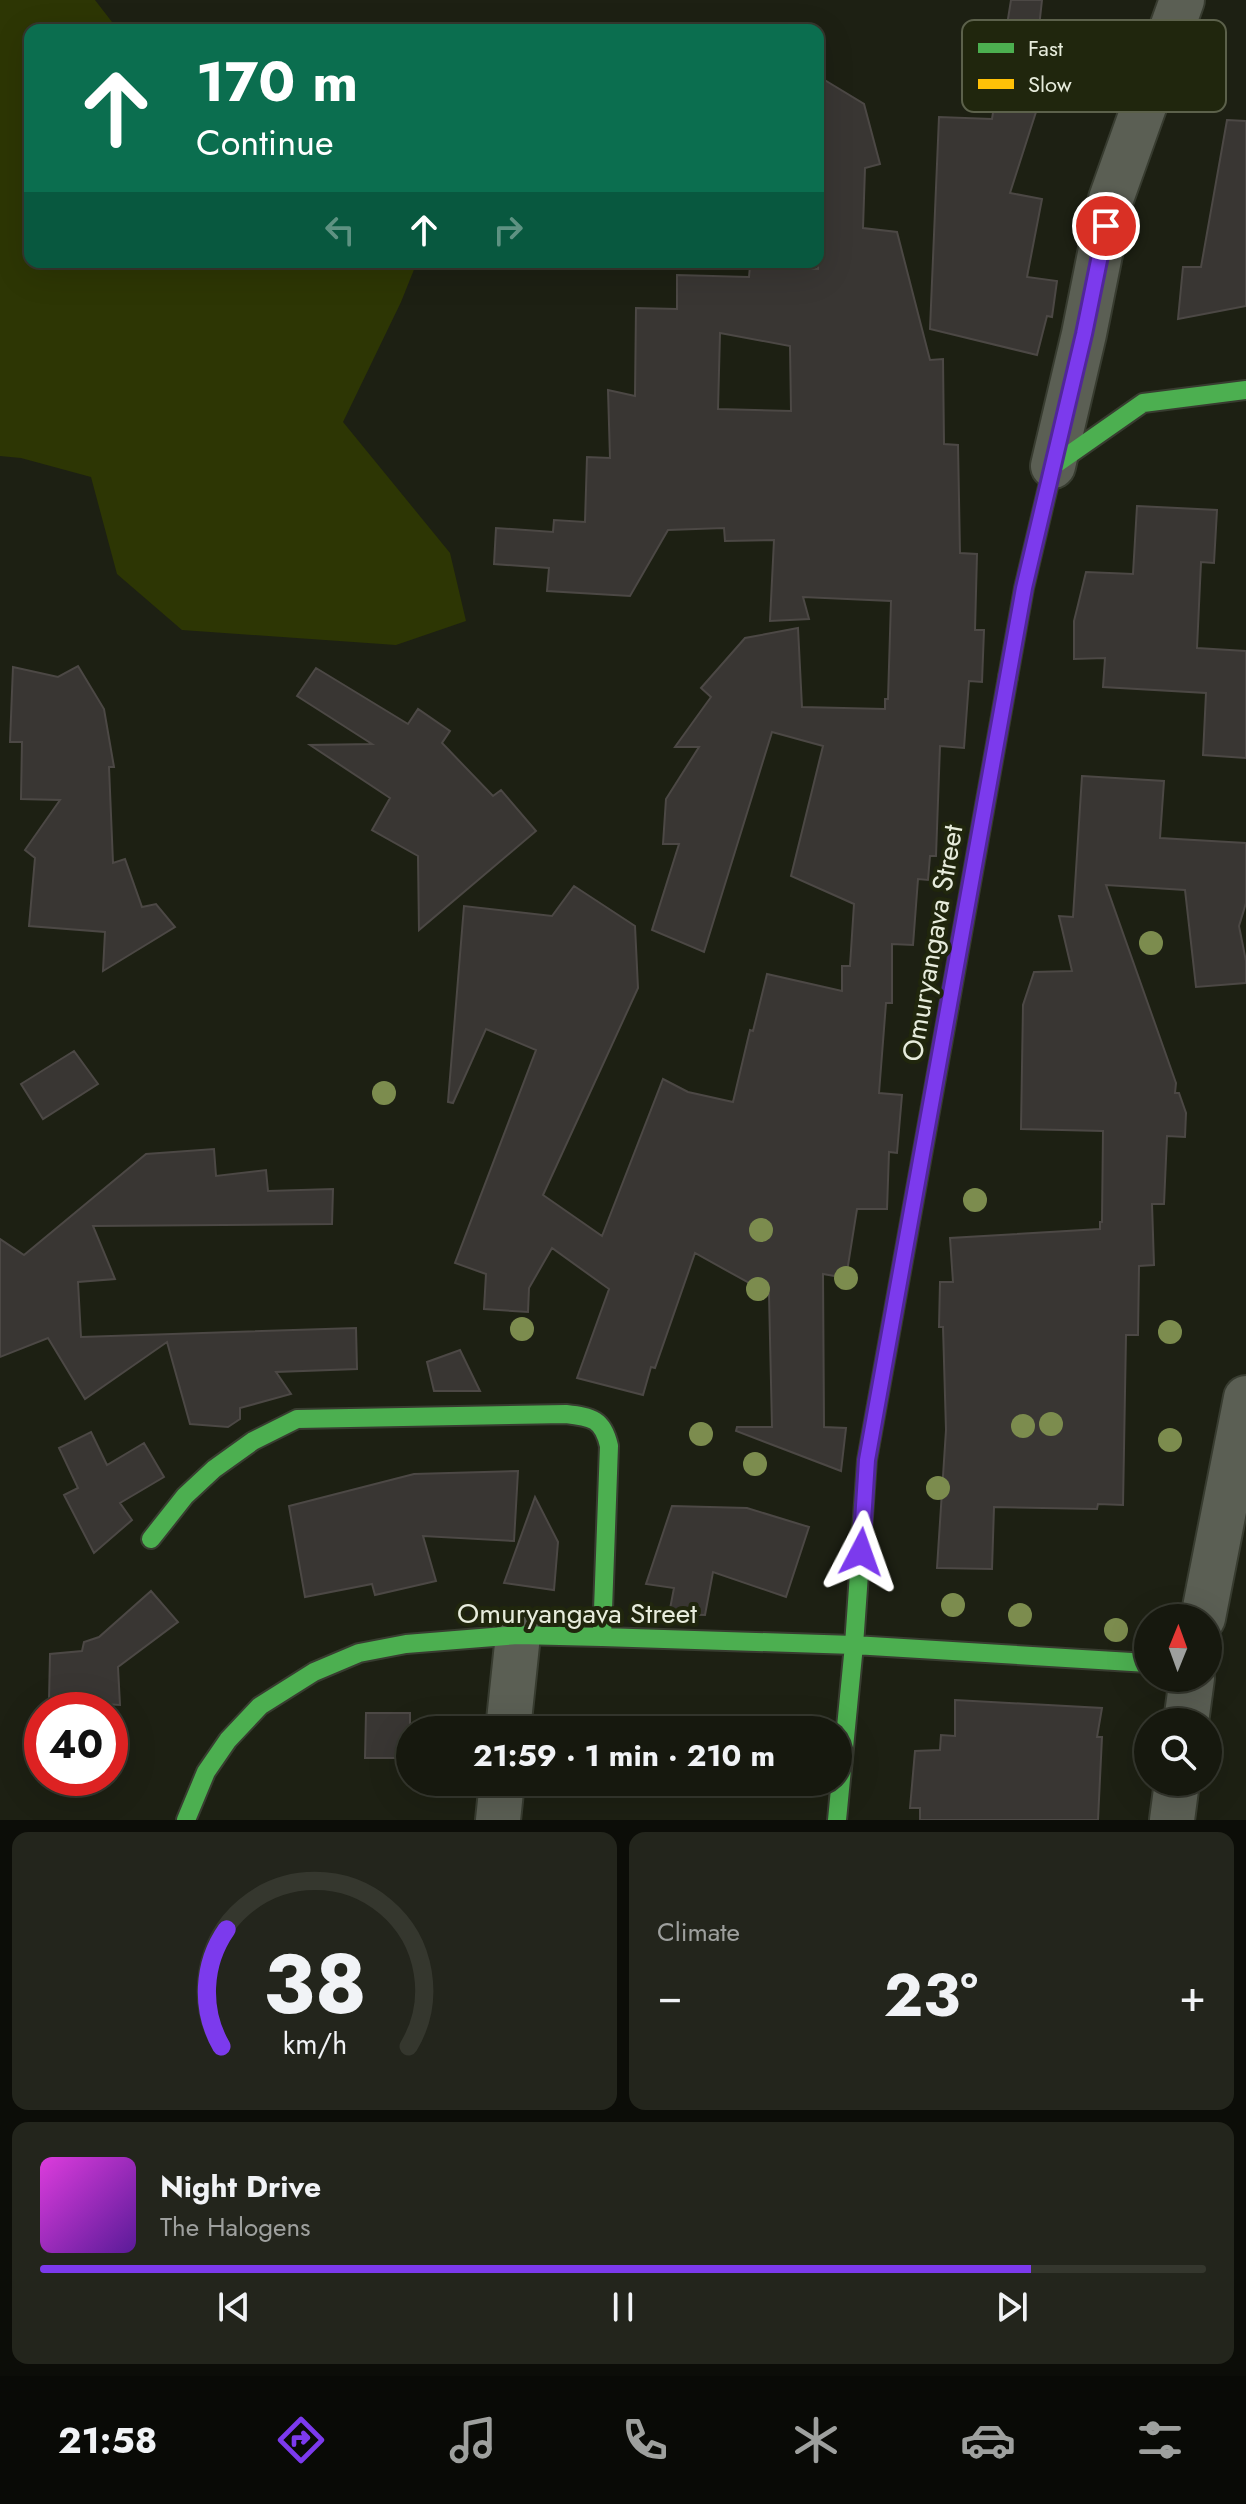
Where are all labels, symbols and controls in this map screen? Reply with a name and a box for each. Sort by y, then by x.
legend [962,20,1226,112]
text: Fast [1028,32,1064,64]
text: 170 m [196,41,358,122]
icon: ahead [64,56,168,160]
text: Slow [1028,68,1072,100]
text: Continue [196,116,334,168]
pin [1072,192,1140,260]
icon: arrive [1084,204,1128,248]
icon: left [318,208,362,252]
icon: ahead [402,208,446,252]
icon: right [486,208,530,252]
street label: Omuryangava Street [891,821,974,1065]
position arrow [819,1510,903,1594]
street label: Omuryangava Street [457,1593,697,1634]
north arrow [1134,1604,1222,1692]
map controls [1134,1604,1222,1796]
speed limit sign: 40 [24,1692,128,1796]
button: search [1134,1708,1222,1796]
text: 21:59 · 1 min · 210 m [473,1734,775,1777]
text: Climate [657,1913,740,1951]
text: 38 [263,1924,366,2044]
text: 23° [884,1952,978,2039]
text: − [657,1964,683,2028]
text: + [1179,1964,1206,2028]
text: km/h [282,2023,347,2065]
text: Night Drive [160,2165,321,2208]
text: The Halogens [160,2208,311,2246]
icon: previous [212,2285,256,2329]
icon: pause [601,2285,645,2329]
icon: next [990,2285,1034,2329]
icon: directions [273,2412,329,2468]
icon: music [445,2412,501,2468]
icon: phone [617,2412,673,2468]
icon: climate [788,2412,844,2468]
icon: car [960,2412,1016,2468]
icon: filters [1132,2412,1188,2468]
text: 21:58 [58,2414,157,2466]

